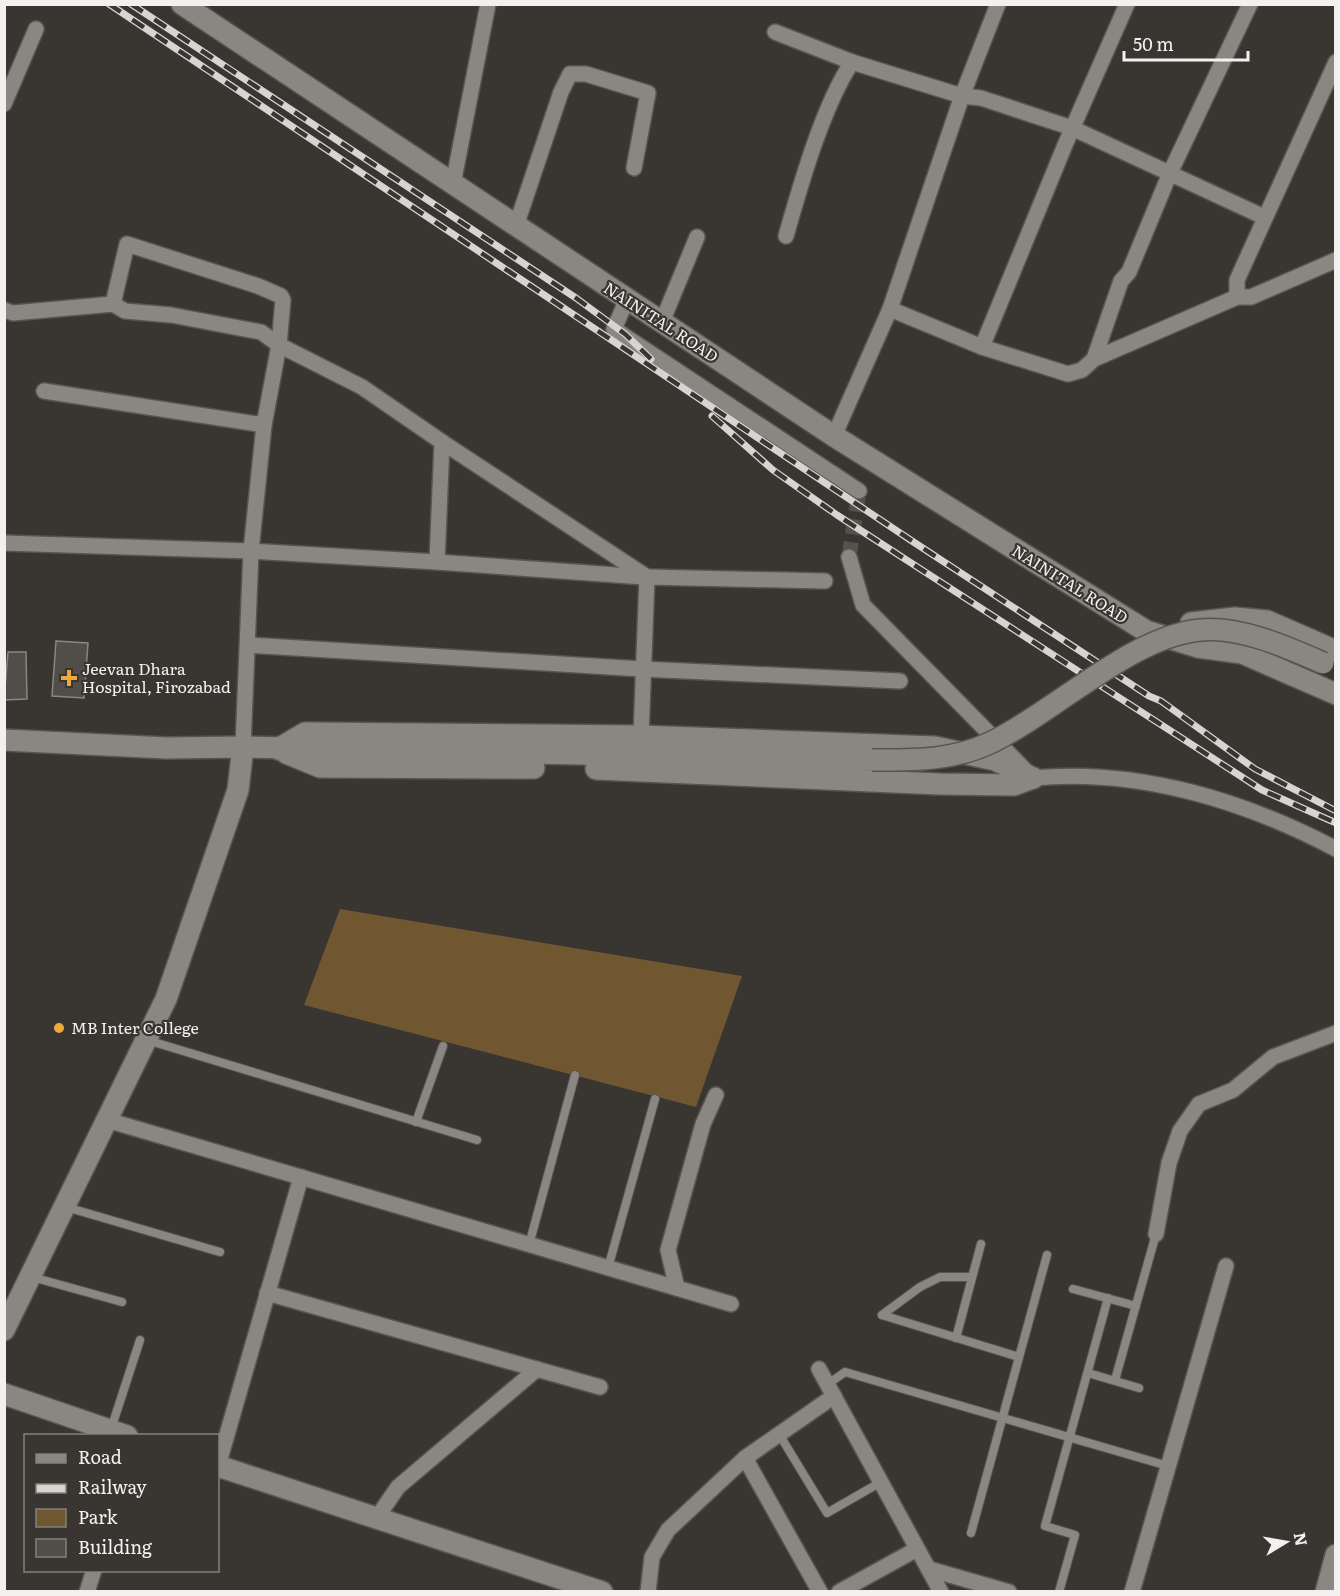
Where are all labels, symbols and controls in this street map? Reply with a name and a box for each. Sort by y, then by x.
scale bar [1124,24,1248,62]
text: 50 m [1133,30,1174,57]
street label: NAINITAL ROAD [599,275,724,367]
street label: NAINITAL ROAD [1008,538,1133,628]
place label: Jeevan Dhara Hospital, Firozabad [82,656,231,698]
marker: Jeevan Dhara Hospital, Firozabad [60,669,78,687]
place label: MB Inter College [71,1015,199,1039]
marker: MB Inter College [52,1021,66,1035]
legend [24,1434,219,1572]
text: Road [78,1443,122,1470]
text: Railway [78,1473,147,1500]
text: Park [78,1503,119,1530]
north arrow [1256,1512,1316,1572]
text: N [1289,1530,1315,1548]
text: Building [78,1533,153,1560]

